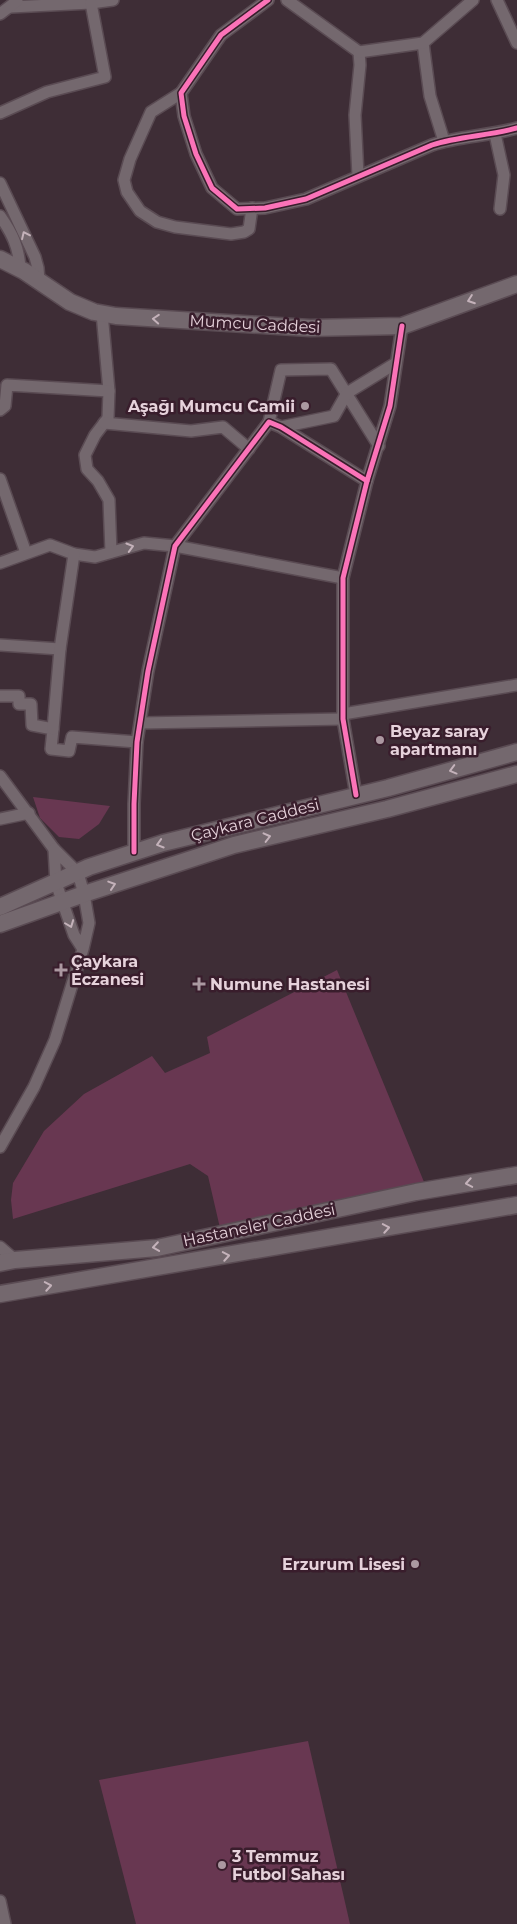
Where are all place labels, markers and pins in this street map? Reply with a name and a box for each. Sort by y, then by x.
place label: Aşağı Mumcu Camii [127,397,295,417]
marker: Aşağı Mumcu Camii [299,400,311,412]
place label: Beyaz saray apartmanı [390,722,489,759]
marker: Beyaz saray apartmanı [374,734,386,746]
place label: Çaykara Eczanesi [71,952,144,989]
marker: Çaykara Eczanesi [55,964,67,976]
place label: Numune Hastanesi [210,975,370,994]
marker: Numune Hastanesi [192,977,206,991]
place label: Erzurum Lisesi [282,1555,405,1574]
marker: Erzurum Lisesi [409,1558,421,1570]
place label: 3 Temmuz Futbol Sahası [231,1847,345,1884]
marker: 3 Temmuz Futbol Sahası [216,1859,228,1871]

